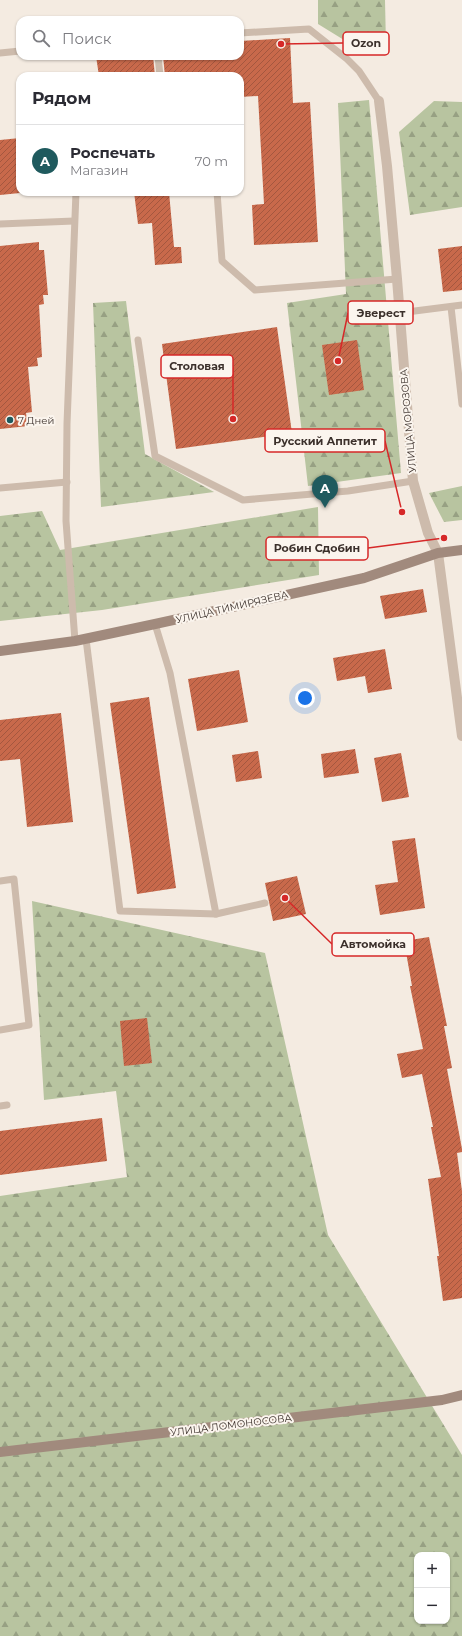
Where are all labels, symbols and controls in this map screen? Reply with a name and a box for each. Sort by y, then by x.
search box [16,16,244,60]
icon: search [30,27,52,49]
text: Поиск [62,29,111,48]
callout: Ozon [343,32,389,55]
text: Ozon [351,36,381,50]
text: Рядом [32,88,91,108]
text: Роспечать [70,143,155,162]
text: A [40,153,50,169]
text: 70 m [195,153,228,169]
text: Магазин [70,162,129,178]
callout: Эверест [348,301,413,324]
text: Эверест [357,306,406,320]
callout: Столовая [161,355,233,378]
text: Столовая [169,359,225,373]
street label: УЛИЦА МОРОЗОВА [397,368,419,473]
place label: 7 Дней [18,414,54,427]
marker: 7 Дней [5,415,15,425]
callout: Русский Аппетит [265,429,385,452]
text: Русский Аппетит [273,434,377,448]
pin: A [312,475,338,508]
callout: Робин Сдобин [266,537,368,560]
text: Робин Сдобин [274,541,360,555]
street label: УЛИЦА ТИМИРЯЗЕВА [175,588,290,626]
your location [295,688,315,708]
callout: Автомойка [332,933,414,956]
text: Автомойка [340,937,406,951]
street label: УЛИЦА ЛОМОНОСОВА [169,1411,293,1439]
map controls [414,1552,450,1624]
button: + [414,1552,450,1588]
button: − [414,1588,450,1624]

